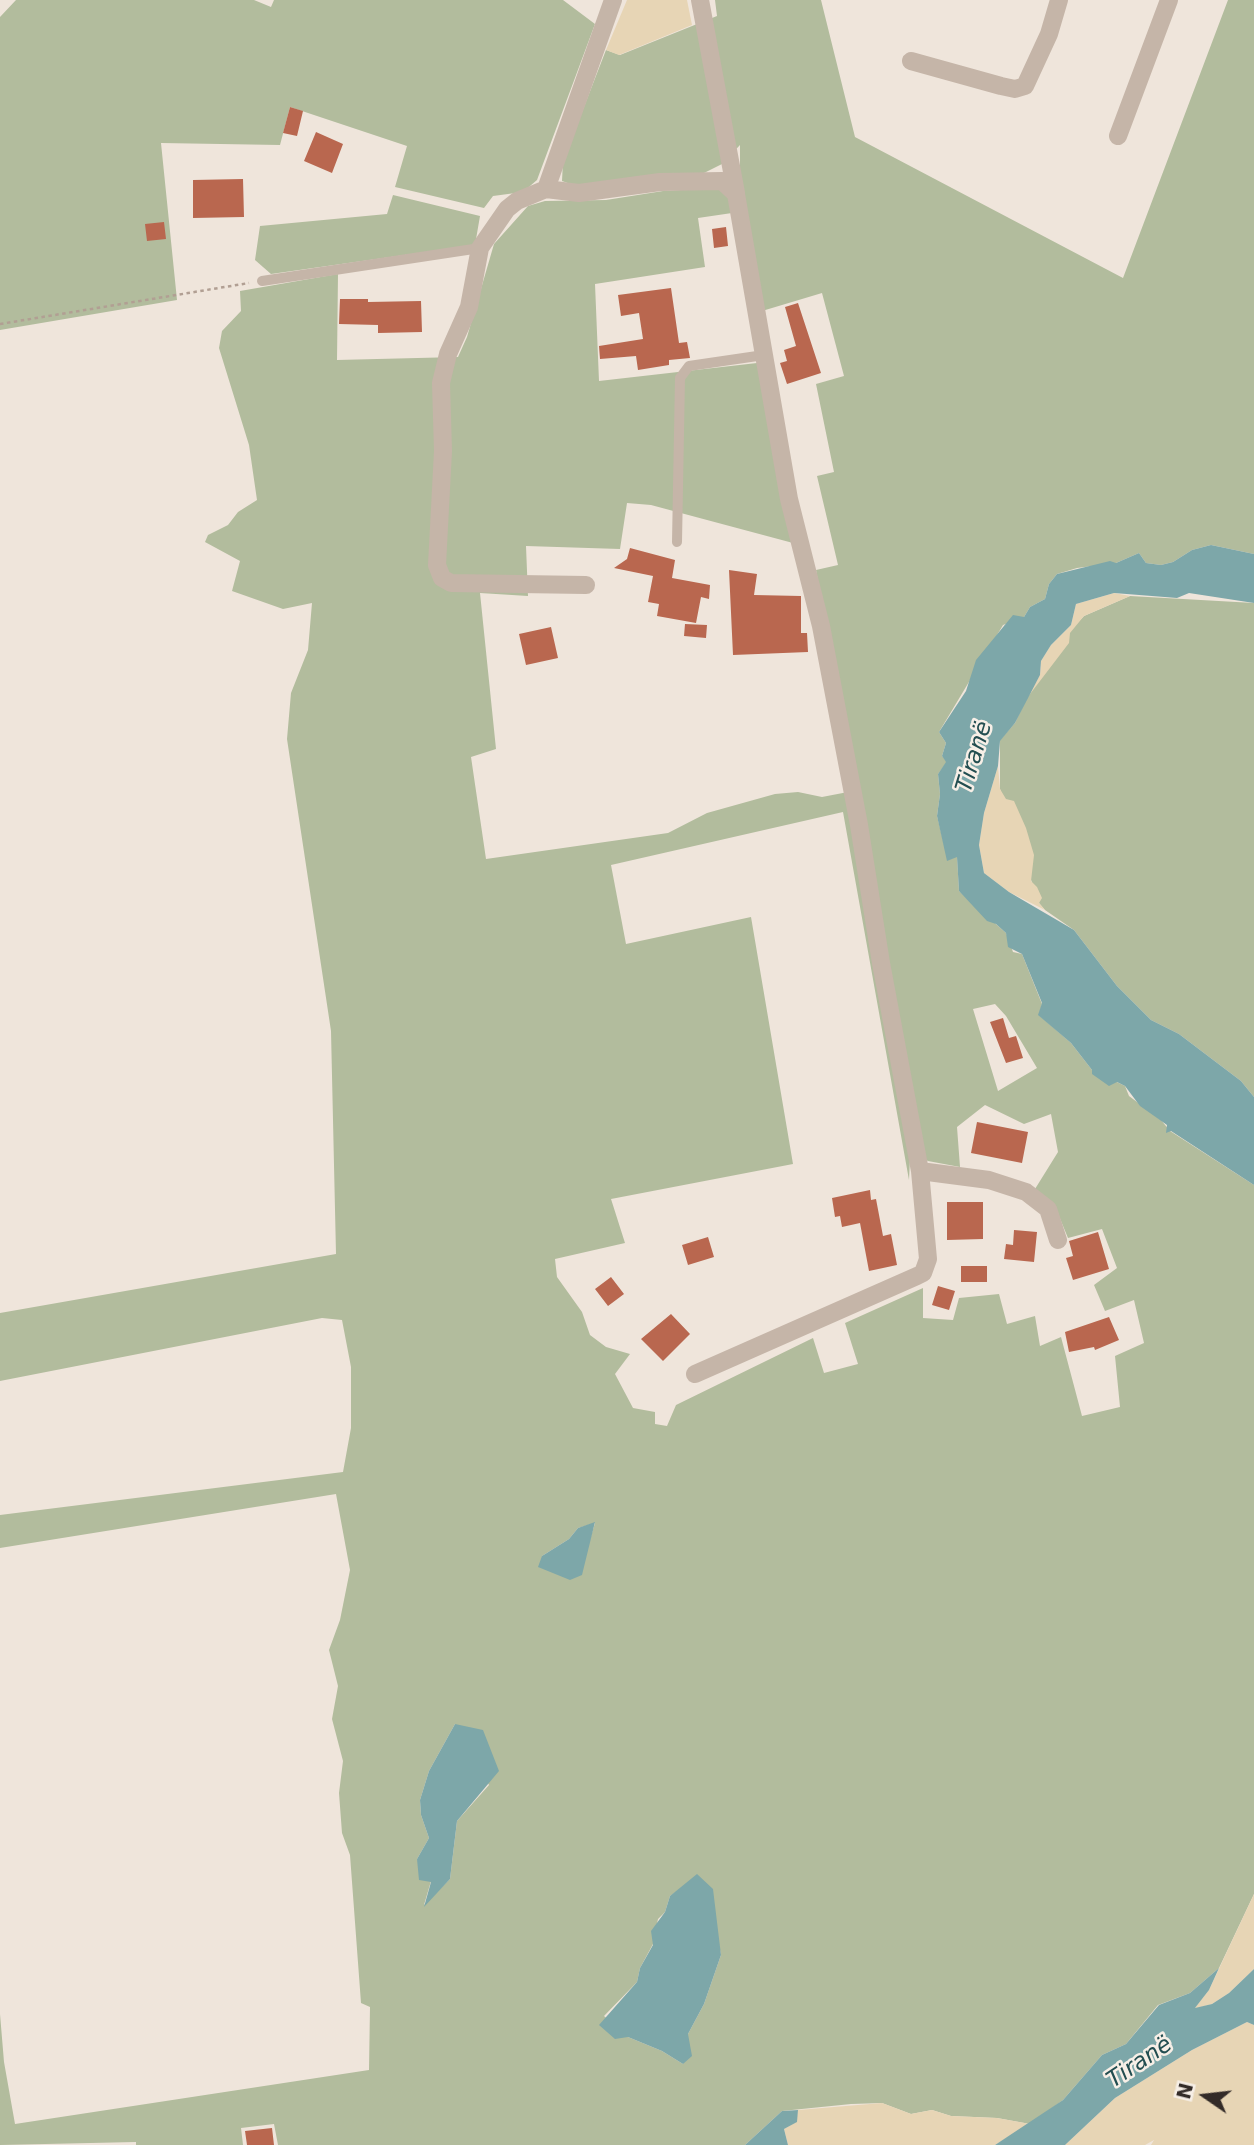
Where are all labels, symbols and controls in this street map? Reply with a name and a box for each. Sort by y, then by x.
water label: Tiranë [951,718,999,796]
water label: Tiranë [1102,2031,1178,2095]
north arrow [1170,2061,1240,2131]
text: N [1172,2081,1197,2101]

